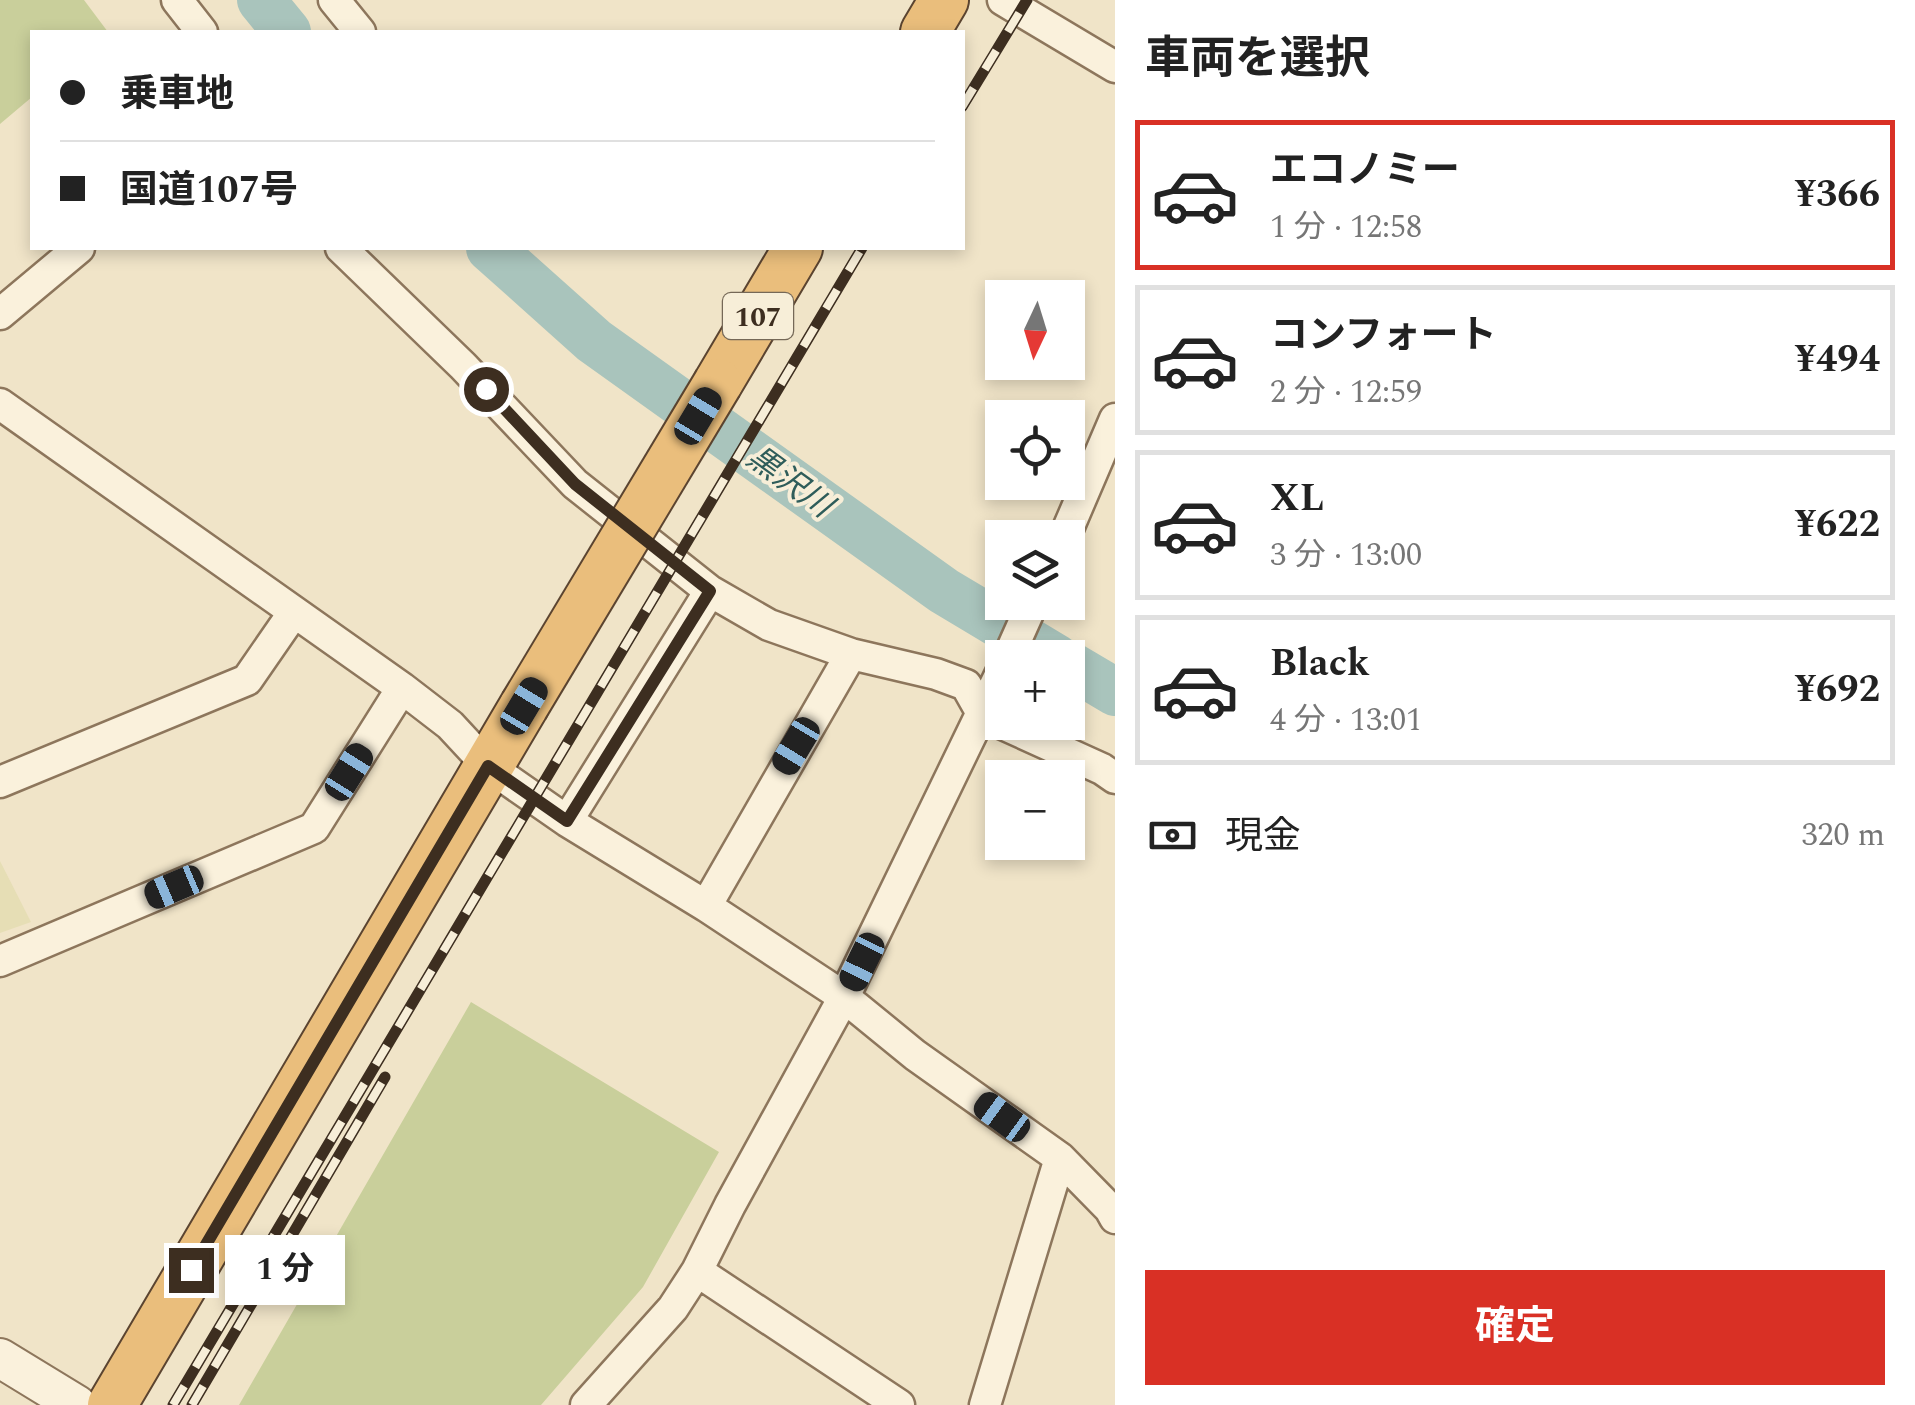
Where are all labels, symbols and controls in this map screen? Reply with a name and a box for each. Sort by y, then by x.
text: 車両を選択 [1145,25,1370,94]
text: 乗車地 [120,66,234,124]
text: エコノミー [1270,142,1460,200]
icon: car [1150,150,1240,240]
text: 国道107号 [120,162,298,220]
text: ¥366 [1795,166,1880,224]
text: 1 分 · 12:58 [1270,203,1422,252]
north arrow [985,280,1085,380]
map controls [985,280,1085,860]
road number: 107 [723,293,793,339]
text: コンフォート [1270,307,1497,365]
icon: car [1150,315,1240,405]
text: ¥494 [1795,331,1880,389]
route start [464,367,509,412]
text: 2 分 · 12:59 [1270,368,1422,417]
car [670,383,726,449]
button: locate [985,400,1085,500]
water label: 黒沢川 [736,434,845,532]
text: XL [1270,470,1324,528]
icon: car [1150,480,1240,570]
text: ¥622 [1795,496,1880,554]
button: layers [985,520,1085,620]
text: 3 分 · 13:00 [1270,531,1422,580]
text: Black [1270,635,1370,693]
button: + [985,640,1085,740]
icon: car [1150,645,1240,735]
text: ¥692 [1795,661,1880,719]
car [496,673,552,739]
text: 4 分 · 13:01 [1270,696,1422,745]
car [768,713,824,779]
car [320,739,378,805]
button: − [985,760,1085,860]
icon: cash [1145,808,1200,863]
text: 現金 [1225,808,1301,866]
text: 320 m [1801,811,1885,860]
car [141,861,207,913]
car [835,928,889,996]
car [969,1087,1035,1147]
callout: 1 分 [226,1235,346,1305]
text: 1 分 [256,1245,314,1294]
route end [169,1248,214,1293]
button: 確定 [1145,1270,1885,1385]

